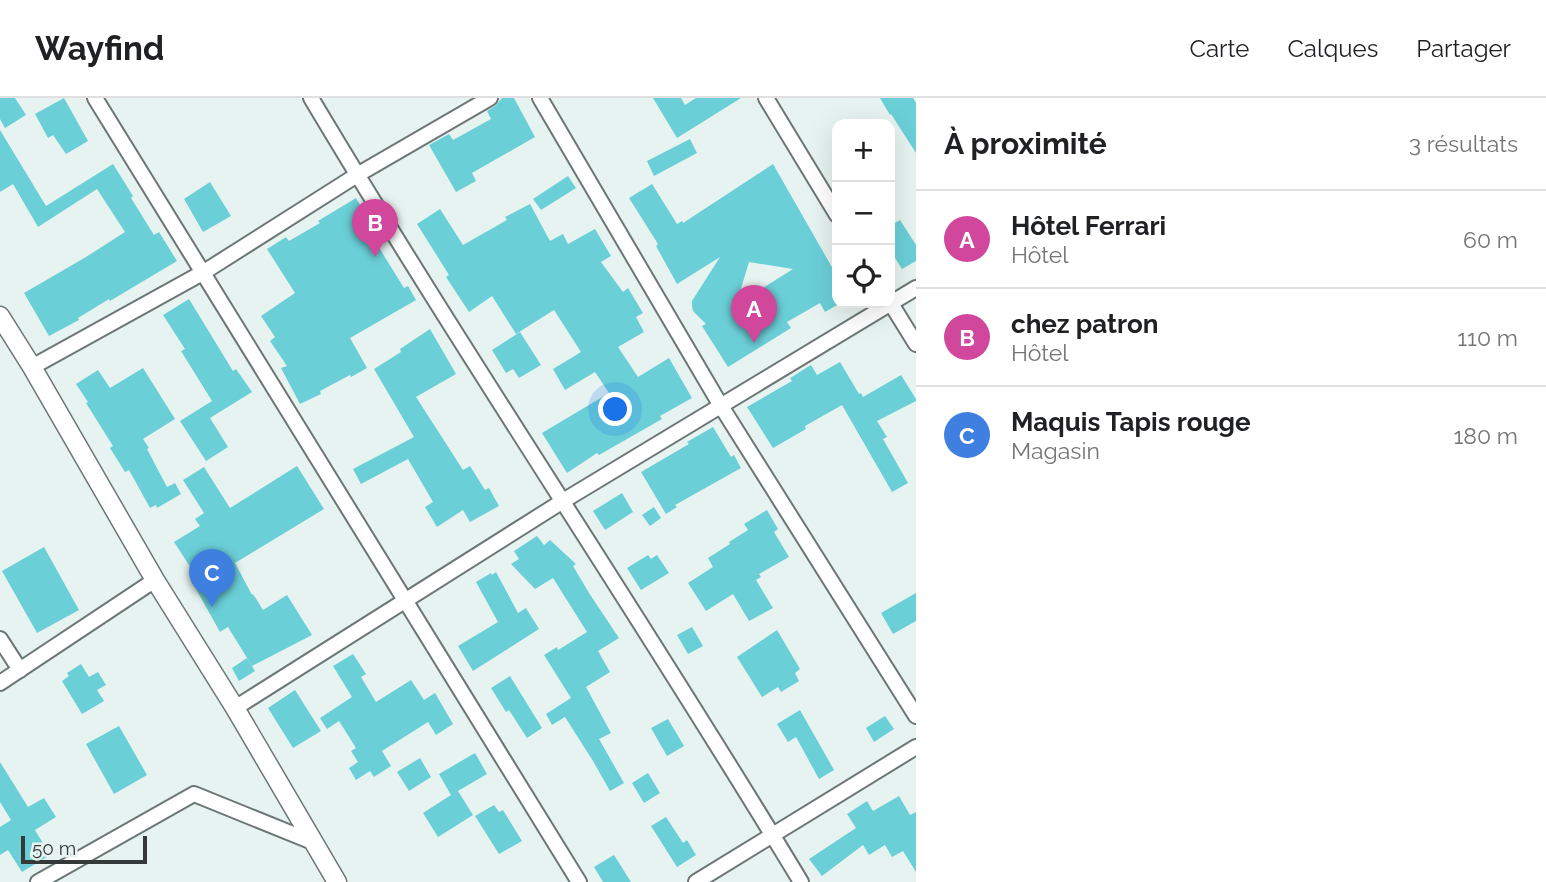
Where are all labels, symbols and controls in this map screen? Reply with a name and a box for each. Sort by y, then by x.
text: Wayfind [35,29,164,68]
text: Carte [1190,34,1249,63]
text: Calques [1287,34,1378,63]
text: Partager [1416,34,1511,63]
map controls [832,119,895,308]
button: + [832,119,895,182]
text: À proximité [944,126,1107,161]
text: 3 résultats [1409,130,1518,157]
button: − [832,182,895,245]
pin: B [352,199,398,257]
text: Hôtel Ferrari [1011,211,1166,241]
text: A [959,226,975,253]
text: 60 m [1463,226,1518,253]
text: Hôtel [1011,241,1069,268]
button: locate [832,245,895,308]
pin: A [731,285,777,343]
text: chez patron [1011,309,1158,339]
text: B [959,324,975,351]
text: 110 m [1457,324,1518,351]
text: Hôtel [1011,339,1069,366]
your location [598,392,632,426]
text: Maquis Tapis rouge [1011,407,1251,437]
text: C [959,422,975,449]
text: 180 m [1453,422,1518,449]
text: Magasin [1011,437,1100,464]
pin: C [189,549,235,607]
scale bar [21,833,147,865]
text: 50 m [32,837,76,859]

